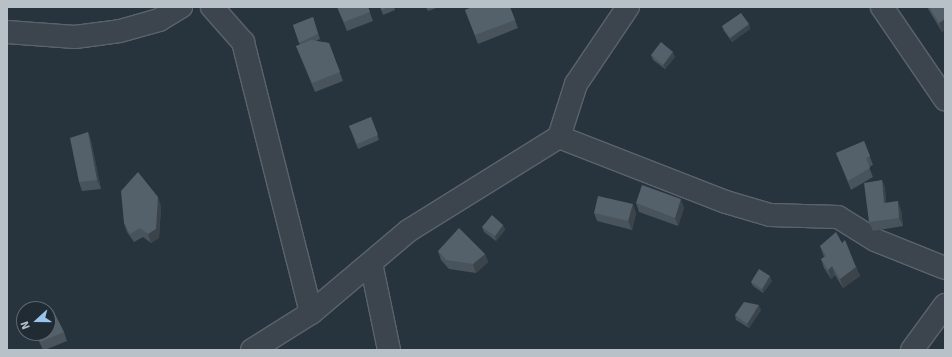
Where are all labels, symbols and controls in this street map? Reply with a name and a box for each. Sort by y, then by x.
north arrow [16,301,56,341]
text: N [18,319,33,331]

